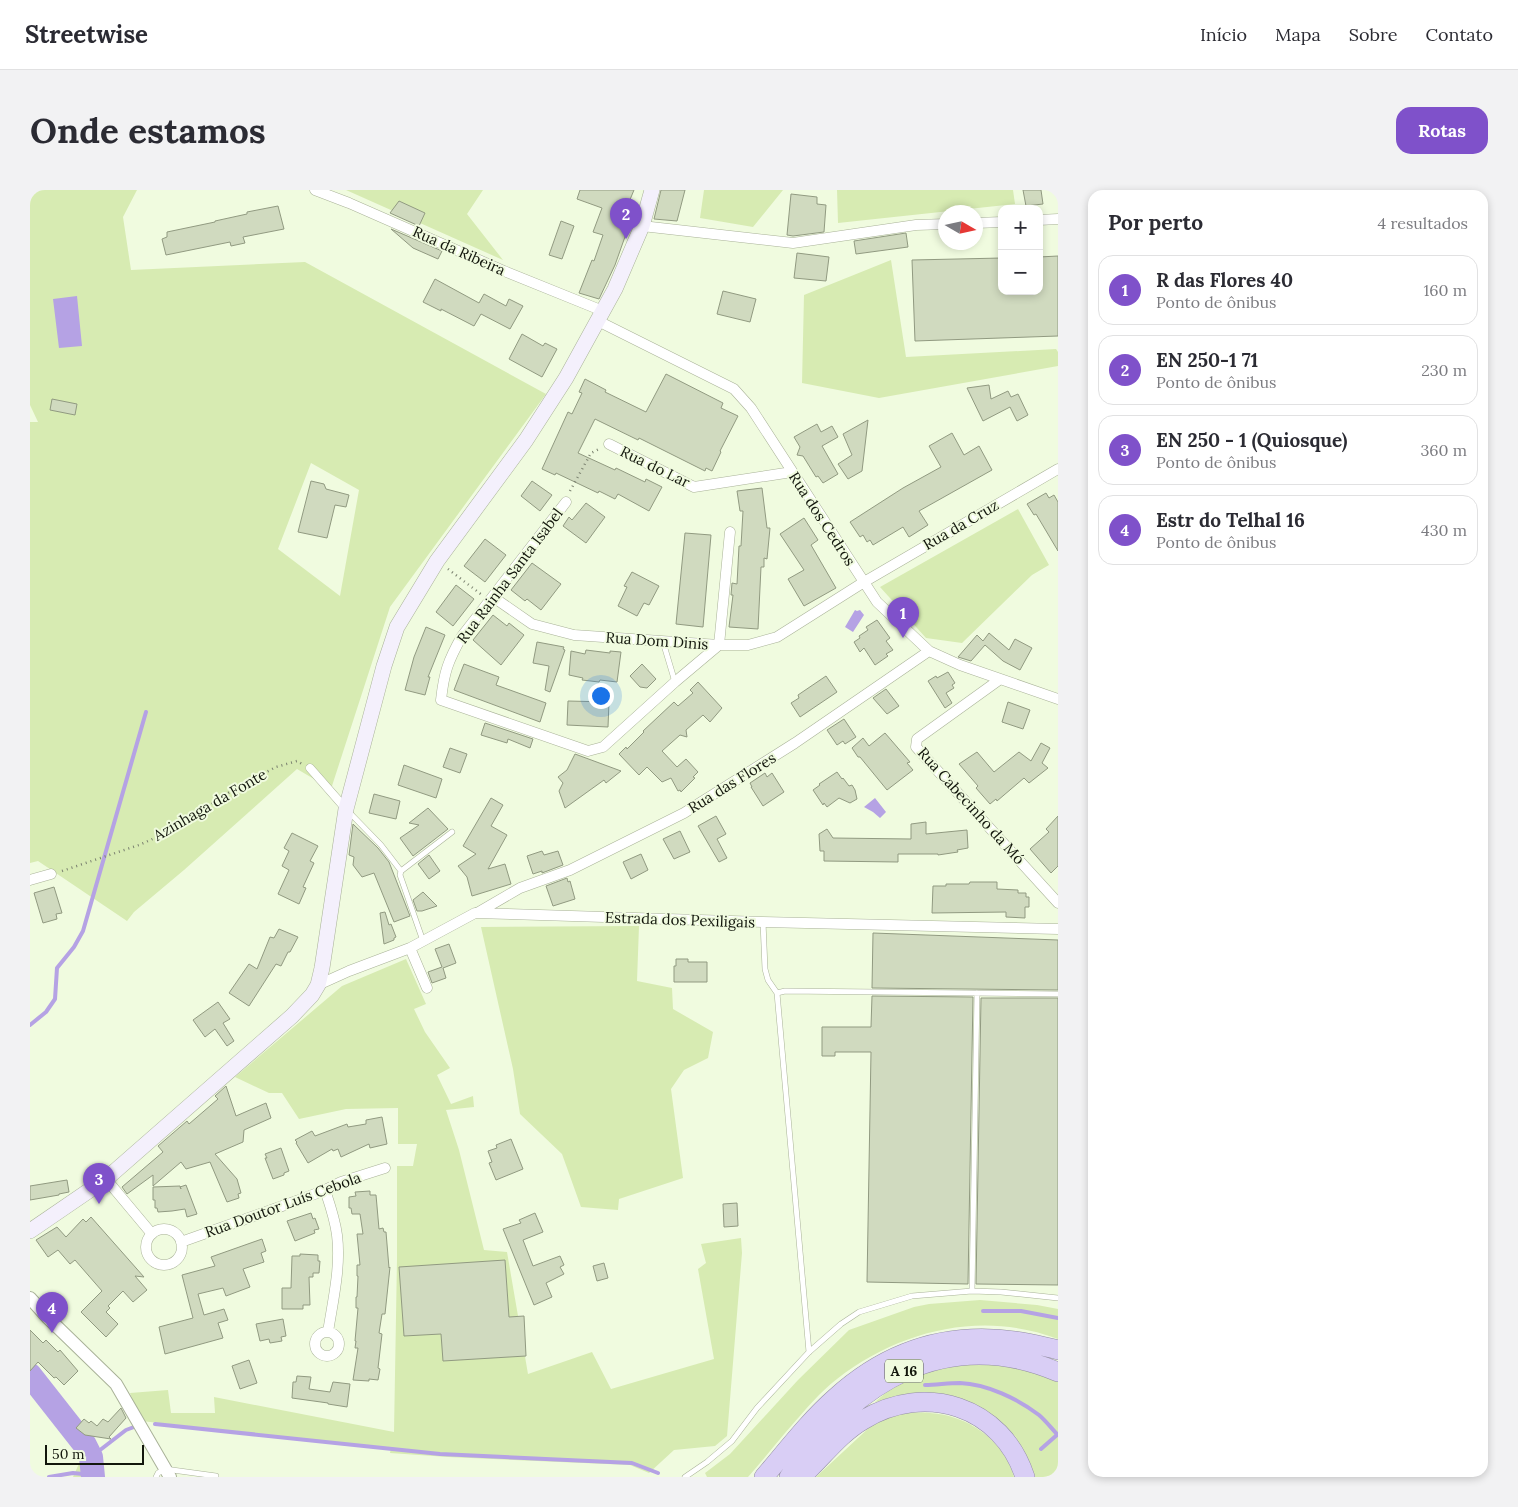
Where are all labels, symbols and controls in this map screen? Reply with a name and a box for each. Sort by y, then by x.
text: Streetwise [25,19,148,50]
text: Início [1200,23,1247,46]
text: Mapa [1275,23,1321,46]
text: Sobre [1349,23,1398,46]
text: Contato [1426,23,1493,46]
button: Rotas [1396,107,1488,154]
text: Onde estamos [30,108,266,153]
pin: 2 [610,198,642,239]
north arrow [938,205,983,250]
map controls [998,205,1043,295]
button: + [998,205,1043,250]
text: Por perto [1108,209,1203,236]
text: 4 resultados [1378,213,1468,233]
street label: Rua da Ribeira [410,222,509,280]
button: − [998,250,1043,295]
text: R das Flores 40 [1156,268,1293,292]
text: 1 [1122,280,1128,300]
text: 160 m [1423,280,1467,300]
text: Ponto de ônibus [1156,292,1277,312]
text: EN 250-1 71 [1156,348,1258,372]
text: 2 [1121,360,1129,380]
text: 230 m [1421,360,1467,380]
text: Ponto de ônibus [1156,372,1277,392]
text: EN 250 - 1 (Quiosque) [1156,428,1347,452]
text: 3 [1121,440,1129,460]
text: 360 m [1420,440,1467,460]
street label: Rua do Lar [617,442,694,492]
text: Ponto de ônibus [1156,452,1277,472]
street label: Rua dos Cedros [785,468,860,569]
street label: Rua da Cruz [919,495,1002,554]
street label: Rua Rainha Santa Isabel [453,504,567,647]
text: Estr do Telhal 16 [1156,508,1305,532]
text: 4 [1121,520,1129,540]
text: 430 m [1421,520,1467,540]
text: Ponto de ônibus [1156,532,1277,552]
pin: 1 [887,597,919,638]
street label: Rua Dom Dinis [605,627,709,654]
your location [588,683,614,709]
street label: Rua Cabecinho da Mó [914,743,1029,868]
street label: Rua das Flores [684,748,779,817]
street label: Azinhaga da Fonte [149,764,270,845]
street label: Estrada dos Pexiligais [605,907,755,932]
pin: 3 [83,1163,115,1204]
street label: Rua Doutor Luís Cebola [202,1167,364,1242]
pin: 4 [36,1292,68,1333]
road number: A 16 [885,1360,923,1382]
scale bar [45,1442,144,1465]
text: 50 m [52,1445,85,1463]

